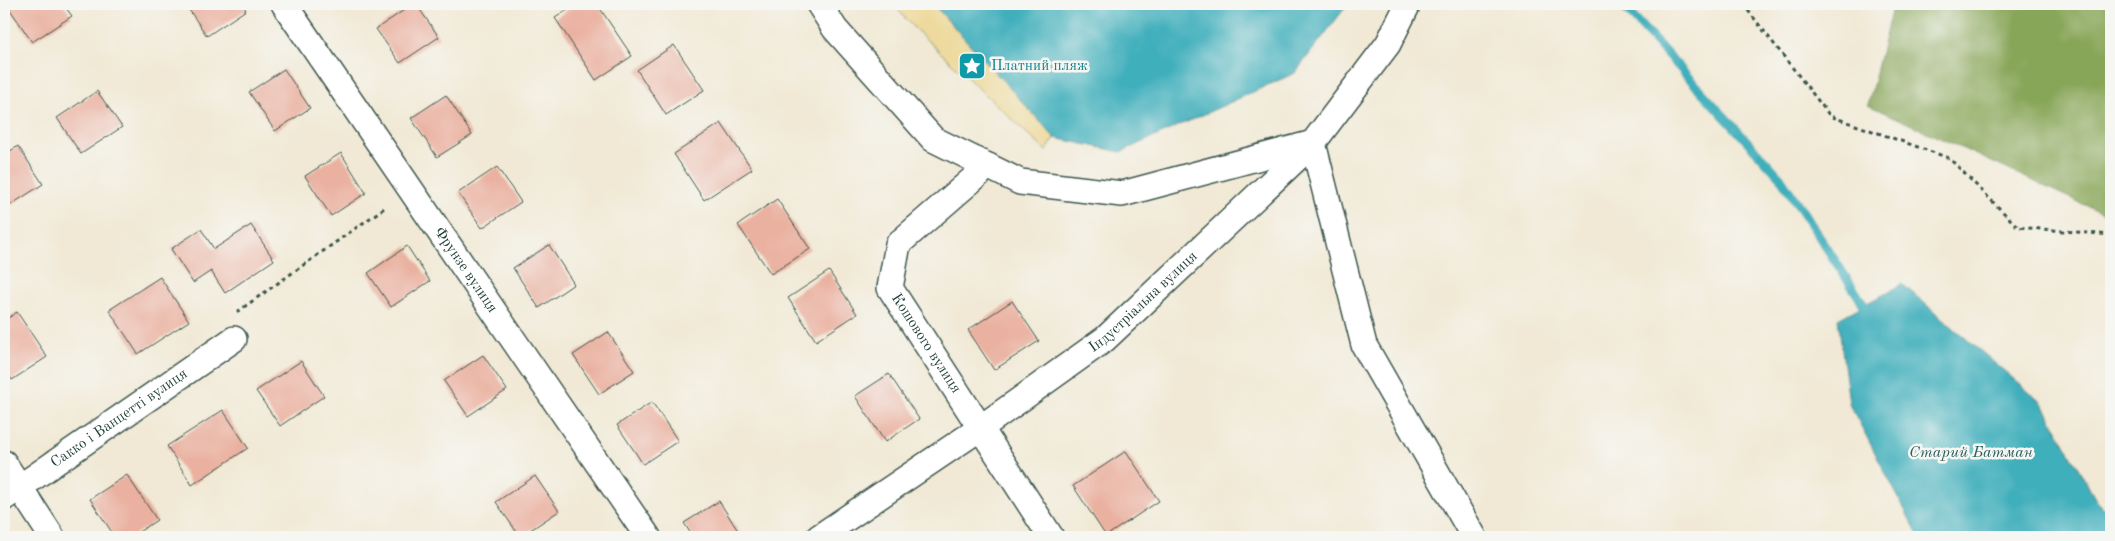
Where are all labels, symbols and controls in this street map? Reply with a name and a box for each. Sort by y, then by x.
place icon: Платний пляж [957,51,987,81]
place label: Платний пляж [991,59,1088,74]
street label: Фрунзе вулиця [431,224,500,316]
street label: Індустріальна вулиця [1086,249,1200,355]
street label: Кошового вулиця [888,291,964,396]
street label: Сакко і Ванцетті вулиця [48,366,190,471]
water label: Старий Батман [1909,445,2033,461]

